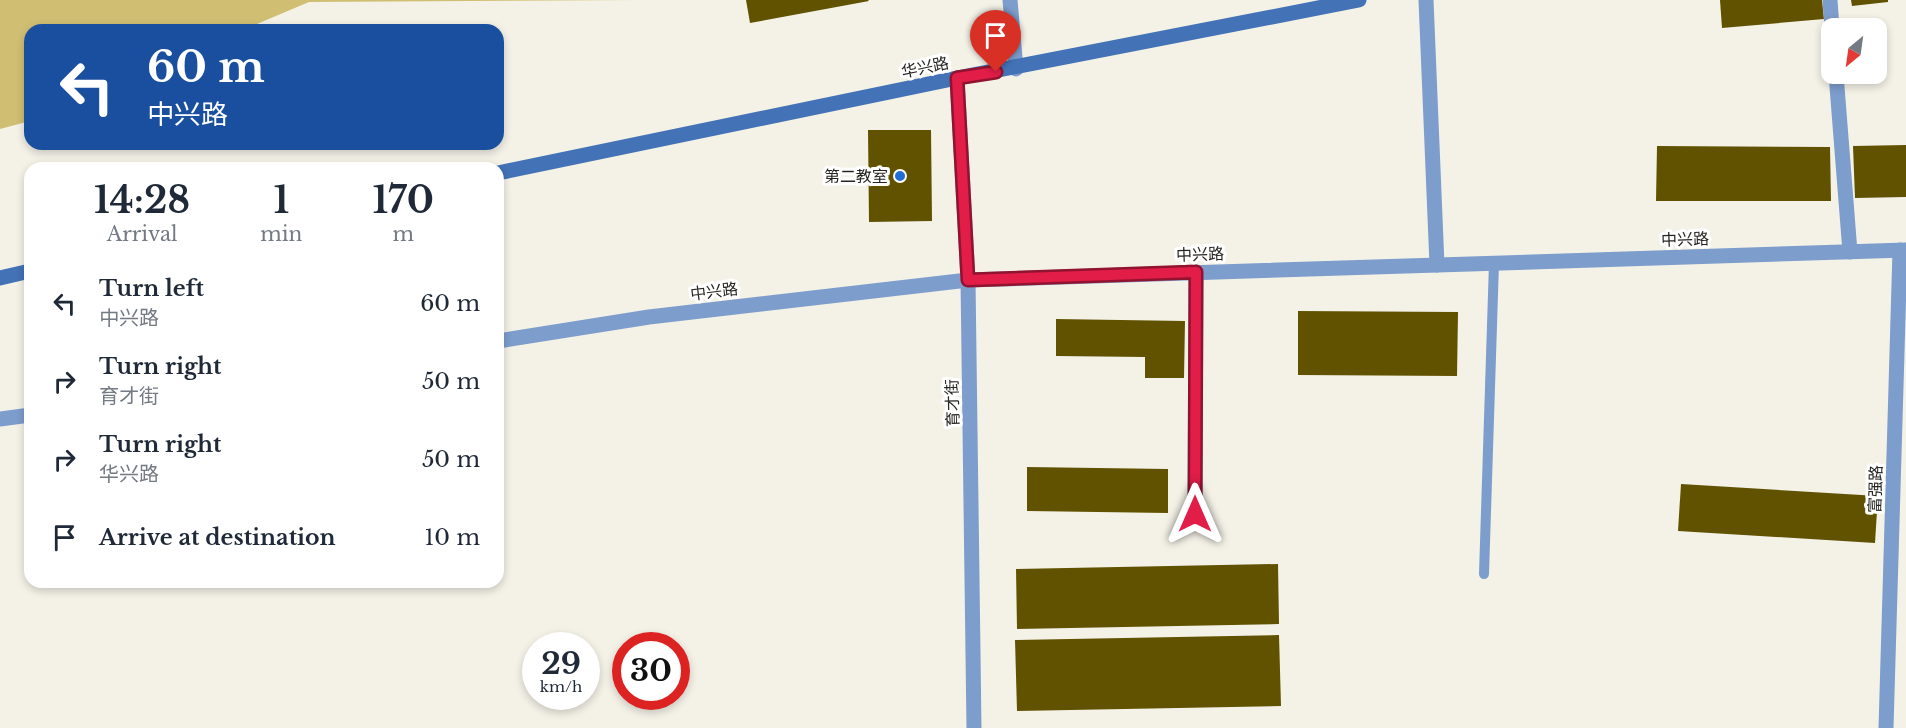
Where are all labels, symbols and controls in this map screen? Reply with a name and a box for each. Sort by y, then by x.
pin [970,10,1021,72]
north arrow [1821,18,1887,84]
map controls [1821,18,1887,84]
icon: arrive [979,19,1012,52]
text: 60 m [147,41,265,93]
icon: left [48,48,126,126]
street label: 华兴路 [899,52,951,82]
text: 中兴路 [147,98,228,131]
place label: 第二教室 [824,166,888,186]
marker: 第二教室 [893,169,907,183]
text: 14:28 [94,178,190,223]
text: 1 [273,178,289,223]
text: 170 [372,178,434,223]
text: Arrival [107,222,178,246]
text: min [260,222,302,246]
text: m [392,222,414,246]
street label: 中兴路 [1661,228,1709,250]
street label: 中兴路 [1176,243,1224,265]
text: Turn left [99,275,204,302]
street label: 中兴路 [689,278,739,304]
icon: left [48,287,81,320]
text: 60 m [420,290,480,317]
text: 中兴路 [99,306,159,330]
text: Turn right [99,353,221,380]
icon: right [48,365,81,398]
text: 50 m [422,368,480,395]
street label: 育才街 [942,379,962,427]
text: 育才街 [99,384,159,408]
text: Turn right [99,431,221,458]
icon: right [48,443,81,476]
text: 50 m [422,446,480,473]
text: 华兴路 [99,462,159,486]
street label: 富强路 [1864,465,1886,513]
position arrow [1163,482,1227,546]
icon: arrive [48,521,81,554]
text: Arrive at destination [99,524,336,551]
text: 10 m [425,524,480,551]
speed limit sign: 30 [612,632,690,710]
text: 29 [541,645,581,682]
text: km/h [540,677,582,696]

